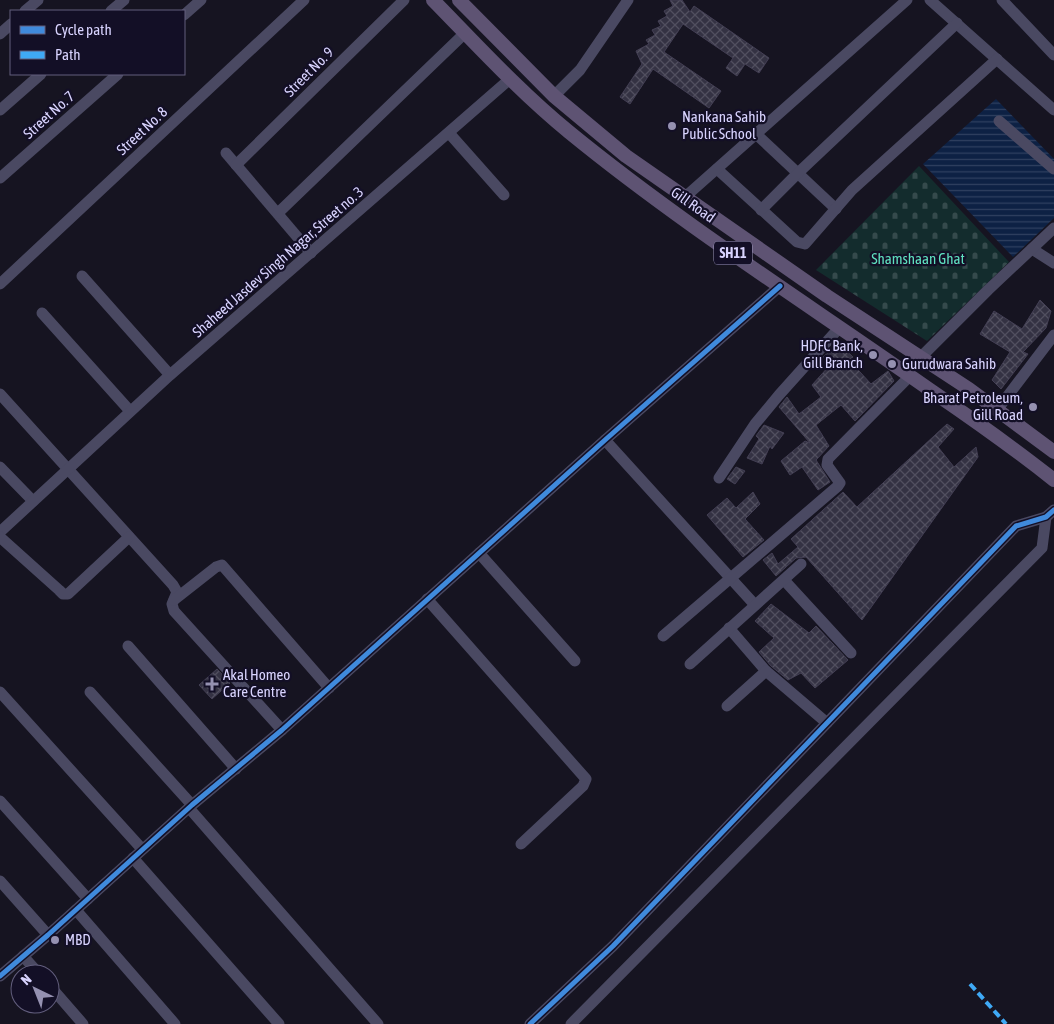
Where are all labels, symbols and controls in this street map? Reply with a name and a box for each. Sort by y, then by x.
legend [10,10,185,75]
text: Cycle path [55,21,112,38]
street label: Street No. 9 [280,43,337,100]
text: Path [55,46,81,63]
street label: Street No. 7 [20,87,78,142]
street label: Street No. 8 [113,103,170,158]
place label: Nankana Sahib Public School [682,108,766,142]
marker: Nankana Sahib Public School [666,120,678,132]
street label: Shaheed Jasdev Singh Nagar, Street no. 3 [189,183,367,340]
street label: Gill Road [668,183,719,226]
road number: SH11 [714,242,752,264]
park label: Shamshaan Ghat [871,250,965,267]
place label: HDFC Bank, Gill Branch [800,337,863,371]
marker: HDFC Bank, Gill Branch [867,349,879,361]
place label: Gurudwara Sahib [902,355,996,372]
marker: Gurudwara Sahib [886,358,898,370]
place label: Bharat Petroleum, Gill Road [923,389,1023,423]
marker: Bharat Petroleum, Gill Road [1027,401,1039,413]
place label: Akal Homeo Care Centre [223,666,290,700]
marker: Akal Homeo Care Centre [205,677,219,691]
place label: MBD [65,931,91,948]
marker: MBD [49,934,61,946]
north arrow [10,964,60,1014]
text: N [18,971,35,988]

